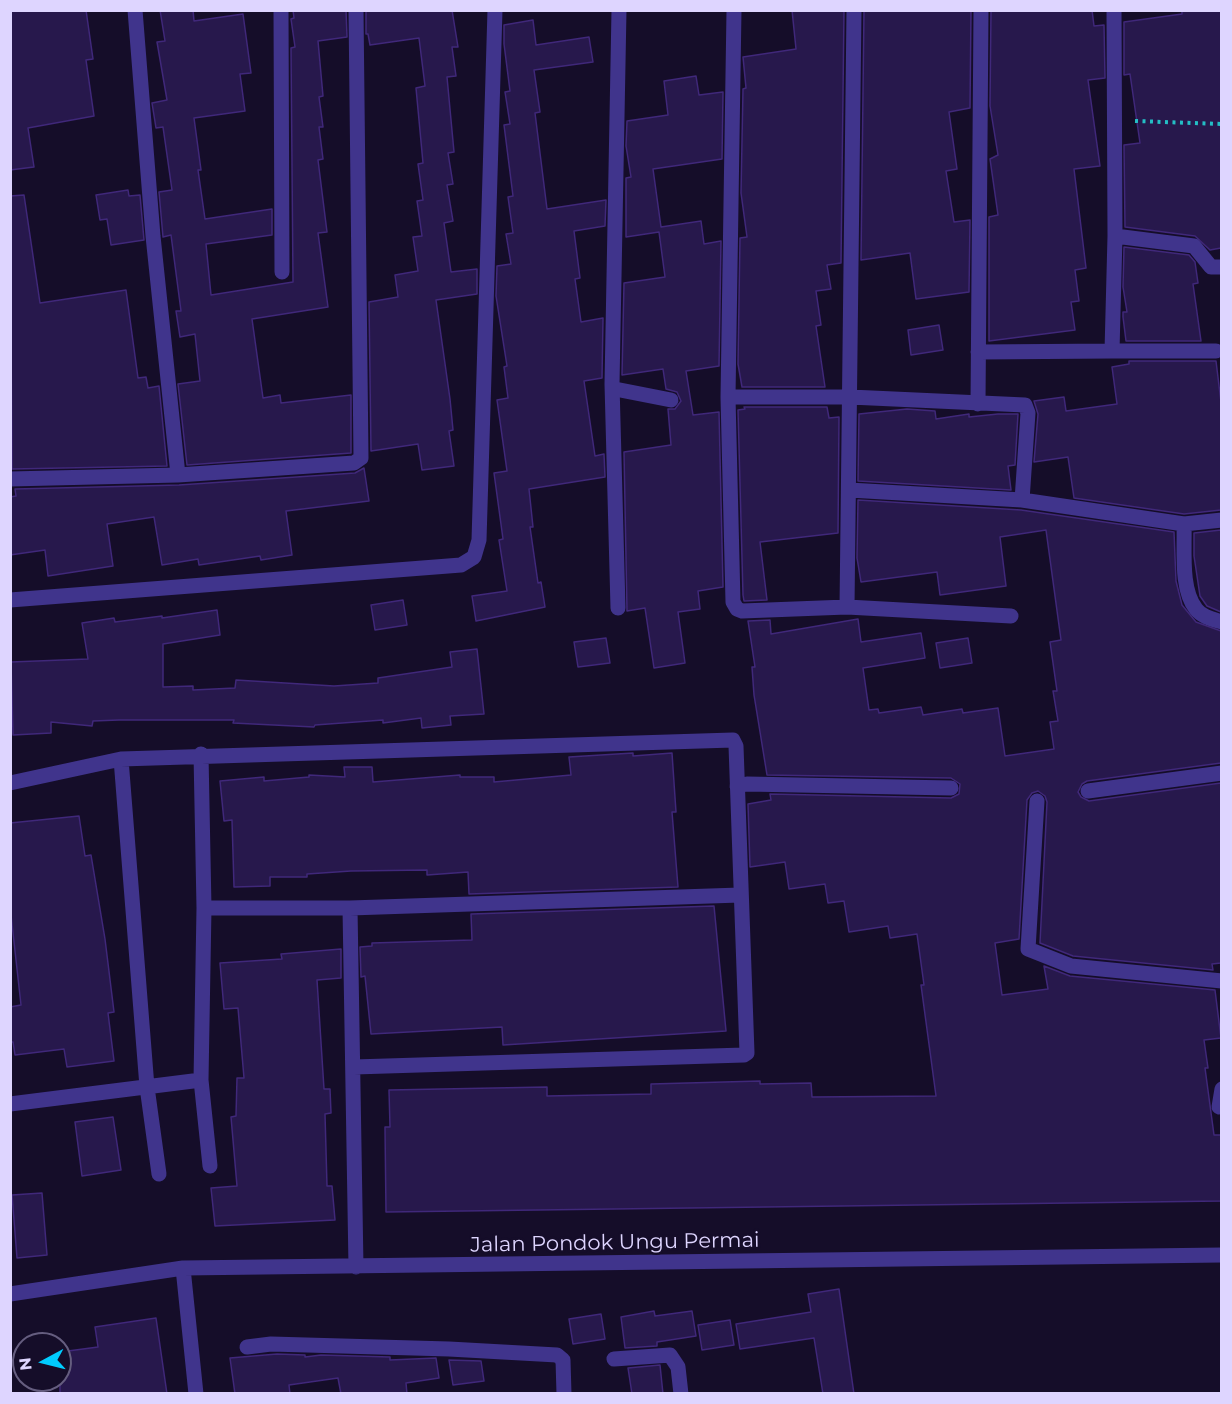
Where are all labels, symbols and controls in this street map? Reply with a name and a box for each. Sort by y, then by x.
street label: Jalan Pondok Ungu Permai [470,1228,760,1258]
north arrow [12,1332,72,1392]
text: N [15,1356,36,1372]

